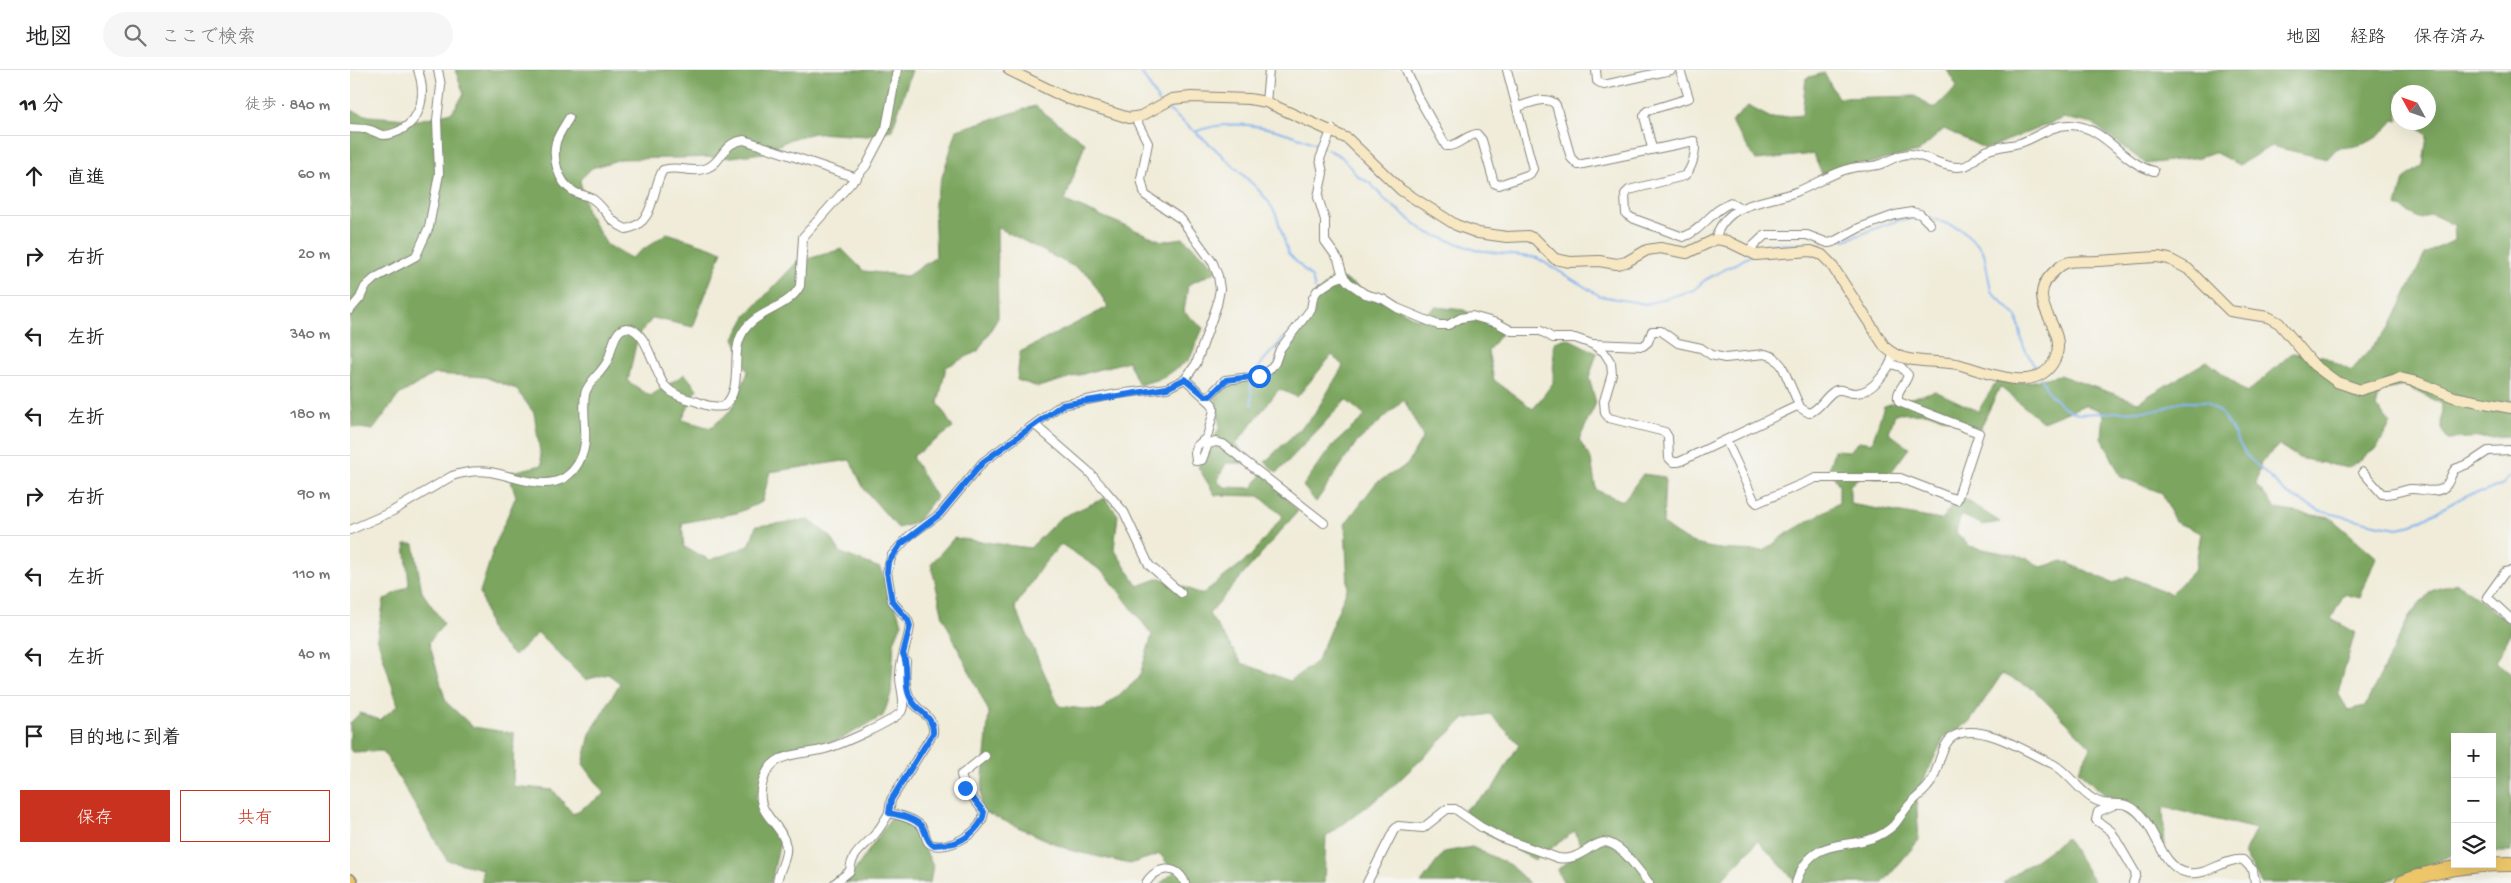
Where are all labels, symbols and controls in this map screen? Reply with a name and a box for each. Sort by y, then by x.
search box [103,12,453,57]
icon: search [121,21,149,49]
text: 地図 [25,25,73,54]
text: ここで検索 [161,27,256,50]
text: 地図 [2286,28,2322,49]
text: 経路 [2350,28,2386,49]
text: 保存済み [2414,28,2486,49]
north arrow [2391,85,2436,130]
text: 11 分 [20,94,63,119]
text: 徒歩 · 840 m [245,97,330,116]
icon: ahead [20,162,48,190]
text: 60 m [298,166,330,185]
text: 直進 [67,168,105,191]
icon: right [20,242,48,270]
text: 20 m [298,246,330,265]
text: 右折 [67,248,105,271]
icon: left [20,322,48,350]
text: 340 m [290,326,330,345]
text: 左折 [67,328,105,351]
route start [1248,365,1271,388]
icon: left [20,402,48,430]
text: 180 m [291,406,330,425]
text: 左折 [67,408,105,431]
icon: right [20,482,48,510]
text: 90 m [298,486,330,505]
text: 右折 [67,488,105,511]
icon: left [20,562,48,590]
text: 110 m [293,566,330,585]
text: 左折 [67,568,105,591]
icon: left [20,642,48,670]
text: 40 m [298,646,330,665]
text: 左折 [67,648,105,671]
icon: arrive [20,722,48,750]
text: 目的地に到着 [67,728,181,751]
map controls [2451,733,2496,868]
button: + [2451,733,2496,778]
route end [954,777,977,800]
button: − [2451,778,2496,823]
button: 保存 [20,790,170,842]
button: 共有 [180,790,330,842]
button: layers [2451,823,2496,868]

